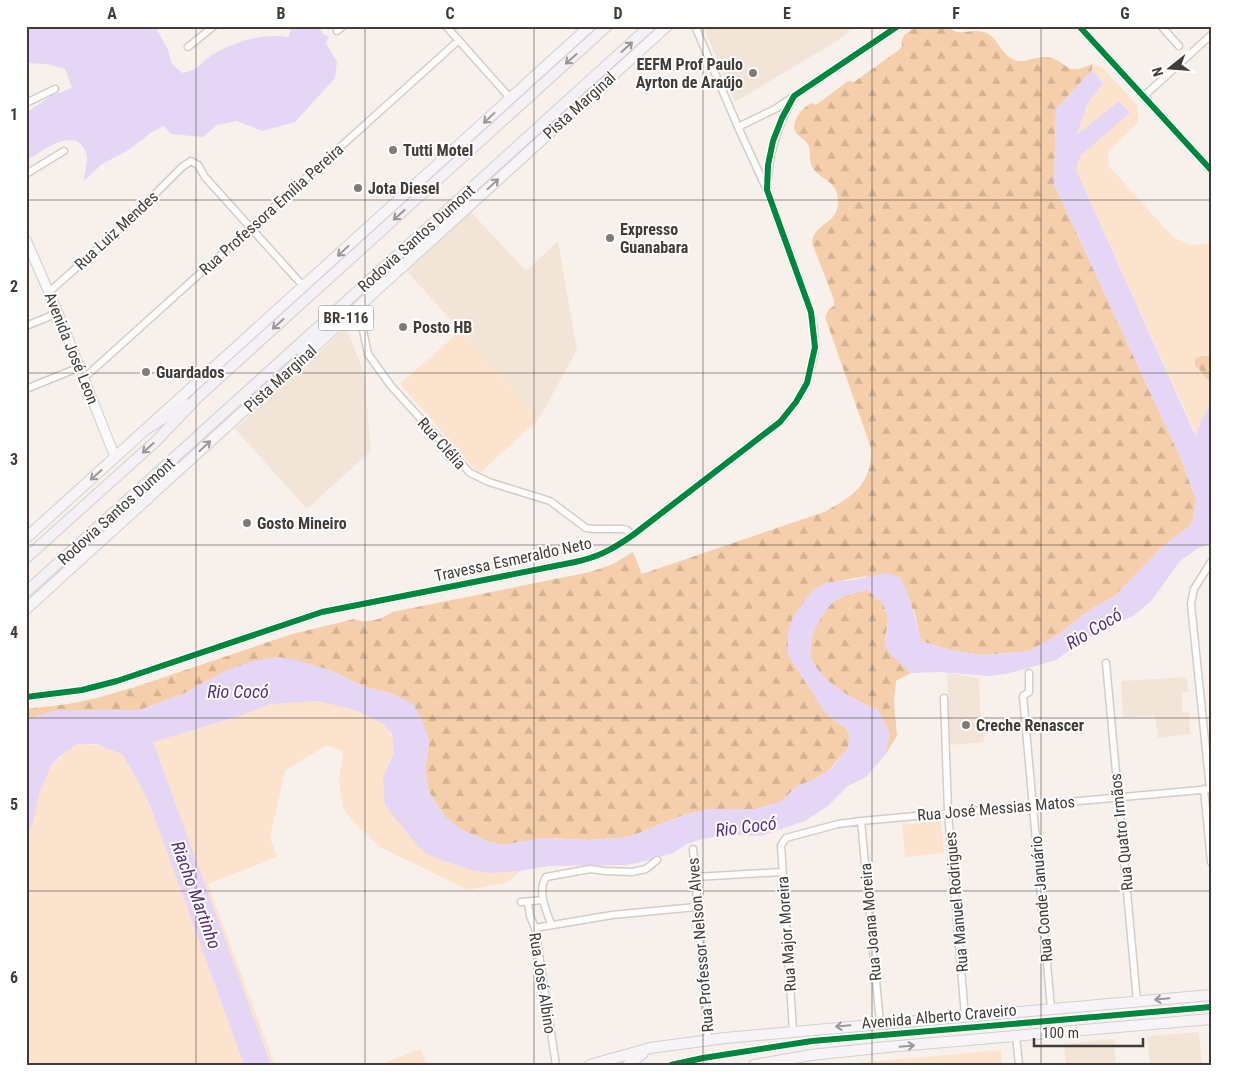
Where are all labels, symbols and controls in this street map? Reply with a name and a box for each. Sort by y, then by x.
text: A [107,4,117,23]
text: B [277,4,286,23]
text: C [445,4,455,23]
text: D [613,4,623,23]
text: E [783,4,791,23]
text: F [952,4,960,23]
text: G [1120,4,1130,23]
one-way arrow [621,41,634,53]
north arrow [1144,42,1194,92]
one-way arrow [564,53,577,65]
place label: EEFM Prof Paulo Ayrton de Araújo [636,55,743,92]
text: N [1149,65,1166,78]
marker: EEFM Prof Paulo Ayrton de Araújo [747,67,759,79]
street label: Pista Marginal [539,68,620,143]
text: 1 [10,105,18,124]
one-way arrow [482,112,495,124]
street label: Rua Professora Emília Pereira [196,140,347,279]
place label: Tutti Motel [403,141,473,160]
marker: Tutti Motel [387,144,399,156]
one-way arrow [487,178,500,190]
place label: Jota Diesel [368,179,440,198]
street label: Rodovia Santos Dumont [354,181,479,296]
marker: Jota Diesel [352,182,364,194]
street label: Rua Luiz Mendes [71,187,162,274]
one-way arrow [392,209,405,221]
place label: Expresso Guanabara [620,220,689,257]
marker: Expresso Guanabara [604,232,616,244]
one-way arrow [337,245,350,257]
text: 2 [10,277,18,296]
street label: Avenida José Leon [40,290,103,407]
road number: BR-116 [318,306,374,330]
one-way arrow [272,318,285,330]
place label: Posto HB [413,318,472,337]
marker: Posto HB [397,321,409,333]
street label: Pista Marginal [240,341,321,416]
place label: Guardados [156,363,225,382]
marker: Guardados [140,366,152,378]
street label: Rua Clélia [414,414,470,473]
one-way arrow [198,440,211,452]
one-way arrow [141,442,154,454]
text: 3 [10,450,18,469]
street label: Rodovia Santos Dumont [54,454,179,569]
one-way arrow [90,469,103,481]
place label: Gosto Mineiro [257,514,347,533]
marker: Gosto Mineiro [241,517,253,529]
street label: Travessa Esmeraldo Neto [433,534,594,585]
water label: Rio Cocó [1062,604,1126,653]
text: 4 [10,623,18,642]
water label: Rio Cocó [207,681,269,702]
place label: Creche Renascer [976,716,1084,735]
marker: Creche Renascer [960,719,972,731]
street label: Rua Quatro Irmãos [1106,772,1137,891]
street label: Rua José Messias Matos [917,792,1076,825]
text: 5 [10,795,18,814]
water label: Rio Cocó [714,812,778,841]
street label: Rua Manuel Rodrigues [941,831,972,973]
street label: Rua Conde Januário [1027,835,1056,963]
water label: Riacho Martinho [167,838,226,952]
street label: Rua Professor Nelson Alves [683,857,718,1033]
street label: Rua Joana Moreira [856,862,885,982]
street label: Rua Major Moreira [773,876,800,992]
street label: Rua José Albino [525,931,560,1035]
text: 6 [10,968,18,987]
one-way arrow [1154,994,1170,1003]
street label: Avenida Alberto Craveiro [861,1000,1017,1033]
scale bar [1034,1016,1143,1048]
one-way arrow [836,1021,852,1031]
text: 100 m [1042,1024,1079,1042]
one-way arrow [898,1041,914,1051]

